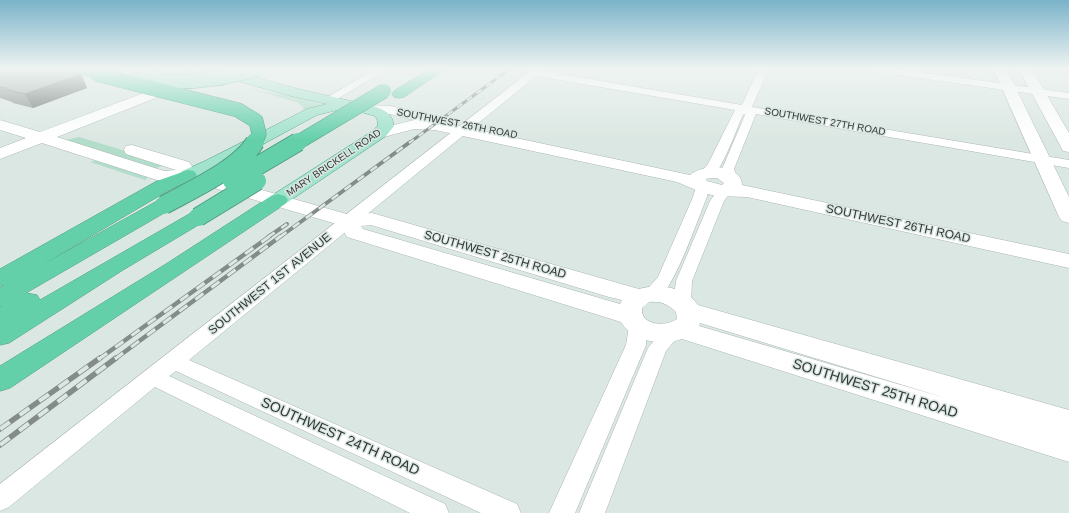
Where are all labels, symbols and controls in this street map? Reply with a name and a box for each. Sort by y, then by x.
street label: SOUTHWEST 27TH ROAD [763,105,887,139]
street label: SOUTHWEST 26TH ROAD [396,106,518,142]
street label: MARY BRICKELL ROAD [284,127,384,199]
street label: SOUTHWEST 26TH ROAD [824,202,972,246]
street label: SOUTHWEST 25TH ROAD [422,228,568,282]
street label: SOUTHWEST 1ST AVENUE [206,230,334,338]
street label: SOUTHWEST 25TH ROAD [790,356,960,422]
street label: SOUTHWEST 24TH ROAD [258,394,422,480]

